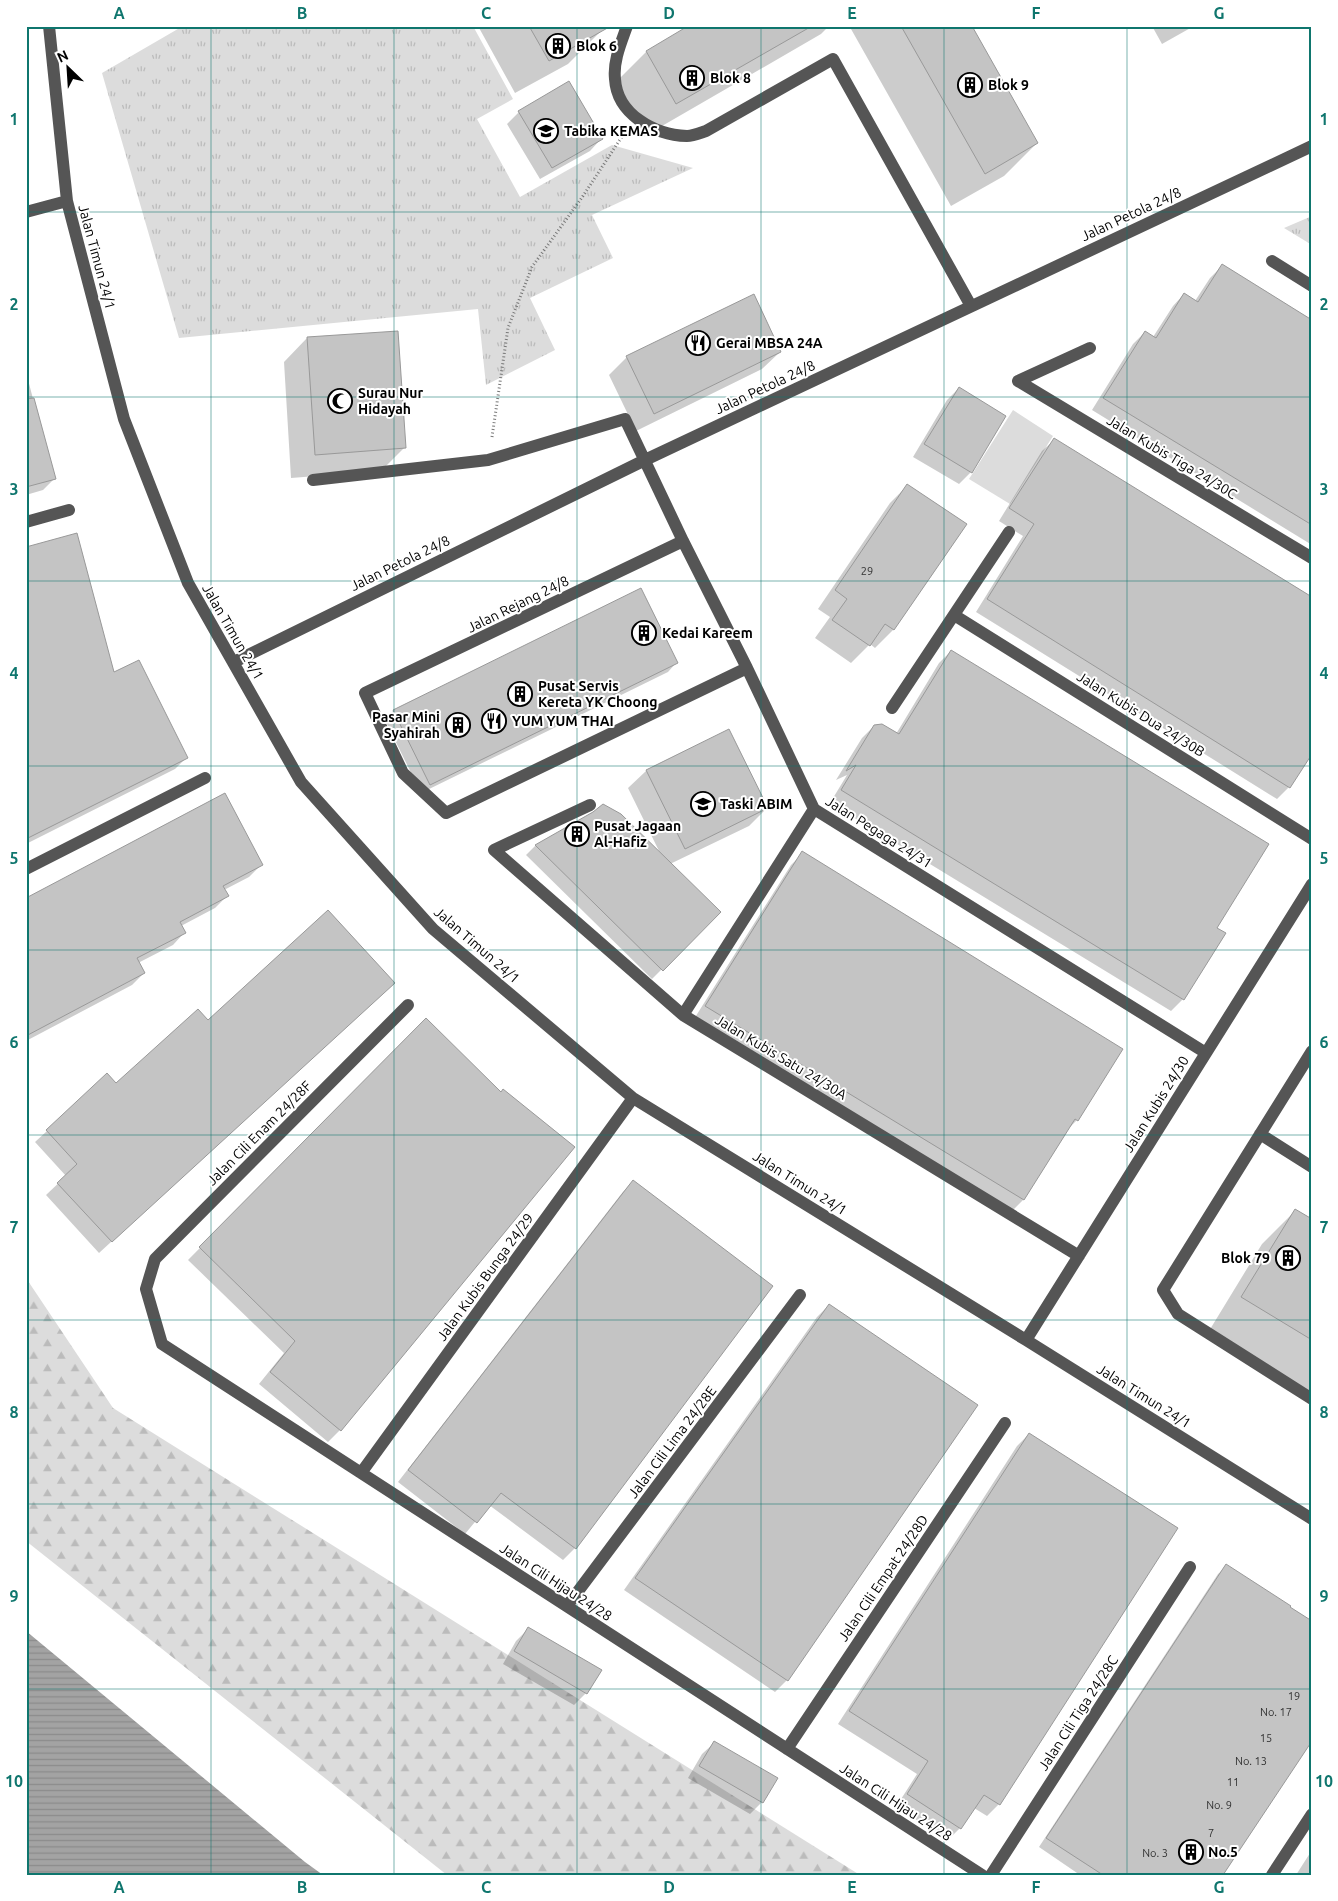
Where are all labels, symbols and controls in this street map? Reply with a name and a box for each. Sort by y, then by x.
text: A [113,4,125,22]
text: B [297,4,307,22]
text: C [481,4,491,22]
text: D [663,4,675,22]
text: E [847,4,857,22]
text: F [1032,4,1041,22]
text: G [1213,4,1225,22]
building icon: Blok 6 [545,33,571,59]
place label: Blok 6 [576,38,617,54]
north arrow [42,42,92,92]
text: N [54,47,71,66]
building icon: Blok 8 [679,65,705,91]
place label: Blok 8 [710,70,751,86]
building icon: Blok 9 [957,72,983,98]
place label: Blok 9 [988,77,1029,93]
text: 1 [9,110,19,128]
text: 1 [1319,110,1329,128]
school or university icon: Tabika KEMAS [533,118,559,144]
place label: Tabika KEMAS [564,123,658,139]
street label: Jalan Petola 24/8 [1078,184,1184,244]
street label: Jalan Timun 24/1 [75,203,119,311]
text: 2 [9,295,19,313]
text: 2 [1319,295,1329,313]
restaurant icon: Gerai MBSA 24A [685,330,711,356]
place label: Gerai MBSA 24A [716,335,823,351]
street label: Jalan Petola 24/8 [712,357,818,417]
place label: Surau Nur Hidayah [358,385,424,417]
mosque icon: Surau Nur Hidayah [327,388,353,414]
street label: Jalan Kubis Tiga 24/30C [1104,412,1240,502]
text: 3 [9,480,19,498]
text: 3 [1319,480,1329,498]
street label: Jalan Petola 24/8 [348,532,452,594]
house number: 29 [861,565,873,577]
street label: Jalan Rejang 24/8 [464,572,572,636]
street label: Jalan Timun 24/1 [199,581,267,683]
building icon: Kedai Kareem [631,620,657,646]
place label: Kedai Kareem [662,625,753,641]
text: 4 [9,664,19,682]
text: 4 [1319,664,1329,682]
street label: Jalan Kubis Dua 24/30B [1074,668,1208,760]
place label: Pusat Servis Kereta YK Choong [538,678,657,710]
building icon: Pusat Servis Kereta YK Choong [507,681,533,707]
restaurant icon: YUM YUM THAI [481,708,507,734]
place label: Pasar Mini Syahirah [372,709,440,741]
building icon: Pasar Mini Syahirah [445,712,471,738]
place label: YUM YUM THAI [512,713,614,729]
school or university icon: Taski ABIM [690,791,716,817]
street label: Jalan Pegaga 24/31 [823,793,935,871]
place label: Taski ABIM [720,796,793,812]
place label: Pusat Jagaan Al-Hafiz [594,818,681,850]
building icon: Pusat Jagaan Al-Hafiz [564,821,590,847]
text: 5 [9,849,19,867]
text: 5 [1319,849,1329,867]
street label: Jalan Timun 24/1 [431,904,523,986]
street label: Jalan Kubis Satu 24/30A [712,1011,850,1103]
text: 6 [9,1033,19,1051]
text: 6 [1319,1033,1329,1051]
street label: Jalan Kubis 24/30 [1120,1053,1192,1155]
street label: Jalan Cili Enam 24/28F [204,1078,314,1188]
street label: Jalan Timun 24/1 [750,1148,850,1218]
street label: Jalan Kubis Bunga 24/29 [433,1210,537,1344]
text: 7 [9,1218,19,1236]
text: 7 [1319,1218,1329,1236]
building icon: Blok 79 [1275,1245,1301,1271]
place label: Blok 79 [1221,1250,1270,1266]
street label: Jalan Timun 24/1 [1094,1361,1194,1431]
street label: Jalan Cili Lima 24/28E [625,1383,719,1501]
text: 8 [9,1403,19,1421]
text: 8 [1319,1403,1329,1421]
street label: Jalan Cili Empat 24/28D [835,1512,931,1644]
street label: Jalan Cili Hijau 24/28 [497,1540,615,1624]
text: 9 [9,1587,19,1605]
text: 9 [1319,1587,1329,1605]
street label: Jalan Cili Tiga 24/28C [1035,1652,1121,1773]
house number: 19 [1288,1690,1300,1702]
house number: No. 17 [1260,1706,1292,1718]
house number: 15 [1260,1732,1272,1744]
house number: No. 13 [1235,1755,1267,1767]
street label: Jalan Cili Hijau 24/28 [837,1760,955,1844]
text: 10 [5,1772,23,1790]
text: 10 [1315,1772,1333,1790]
house number: 11 [1227,1776,1239,1788]
house number: No. 9 [1206,1799,1232,1811]
house number: 7 [1208,1827,1214,1839]
building icon: No.5 [1178,1839,1204,1865]
place label: No.5 [1208,1844,1238,1860]
house number: No. 3 [1142,1847,1168,1859]
text: A [113,1878,125,1896]
text: B [297,1878,307,1896]
text: C [481,1878,491,1896]
text: D [663,1878,675,1896]
text: E [847,1878,857,1896]
text: F [1032,1878,1041,1896]
text: G [1213,1878,1225,1896]

